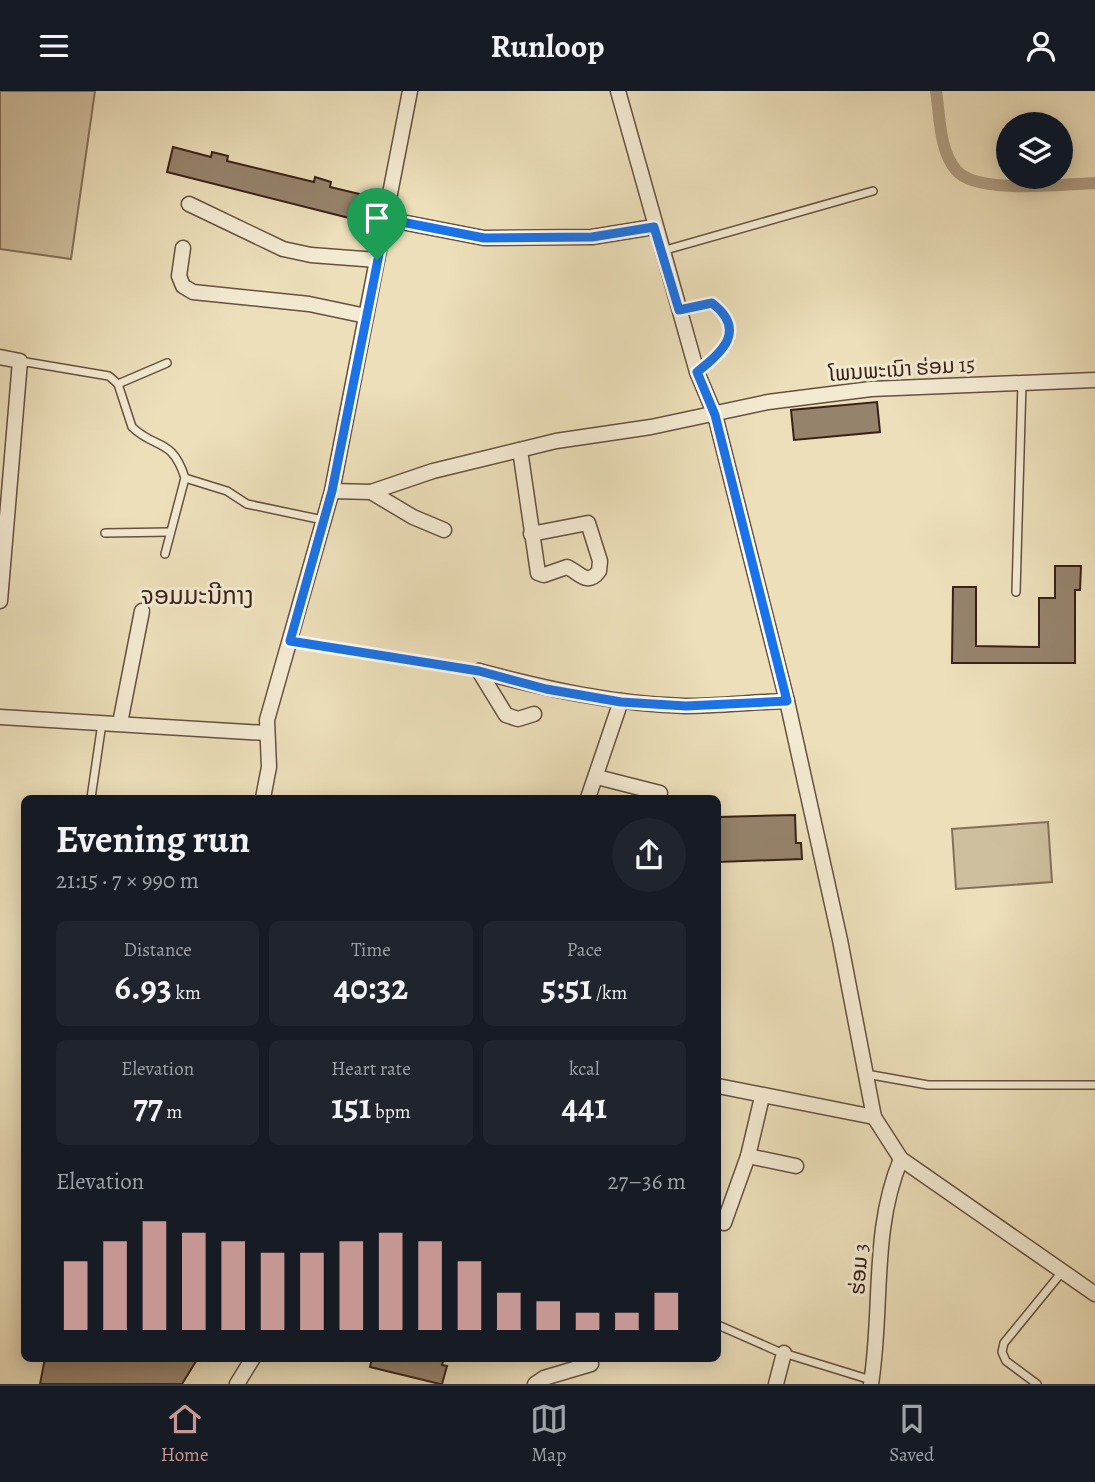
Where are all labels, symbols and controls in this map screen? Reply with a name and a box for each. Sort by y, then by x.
text: Runloop [490,24,605,68]
icon: menu [35,27,73,65]
icon: person [1022,27,1060,65]
map controls [996,112,1073,189]
button: layers [996,112,1073,189]
pin [347,188,407,260]
icon: arrive [358,199,396,237]
street label: ໂພນພະເນົາ ຮ່ອມ 15 [827,350,976,388]
district label: ຈອມມະນີກາງ [141,580,253,612]
text: Evening run [56,813,250,865]
button: share [612,818,686,892]
text: 21:15 · 7 × 990 m [56,865,199,896]
text: Distance [124,937,192,963]
text: Time [351,937,391,963]
text: Pace [567,937,602,963]
text: 6.93 [115,963,172,1011]
text: 40:32 [334,963,408,1011]
text: 5:51 [541,963,592,1011]
text: km [172,980,201,1006]
text: /km [592,980,627,1006]
text: Elevation [121,1056,194,1082]
text: Heart rate [331,1056,411,1082]
text: kcal [569,1056,600,1082]
text: 77 [133,1082,163,1130]
text: 151 [331,1082,371,1130]
text: 441 [562,1082,607,1130]
text: m [163,1099,182,1125]
text: bpm [371,1099,411,1125]
text: Elevation [56,1166,144,1197]
text: 27–36 m [608,1166,686,1197]
street label: ຮ່ອມ 3 [843,1242,875,1296]
tab: Home [161,1400,208,1468]
tab: Map [530,1400,568,1468]
tab: Saved [889,1400,934,1468]

